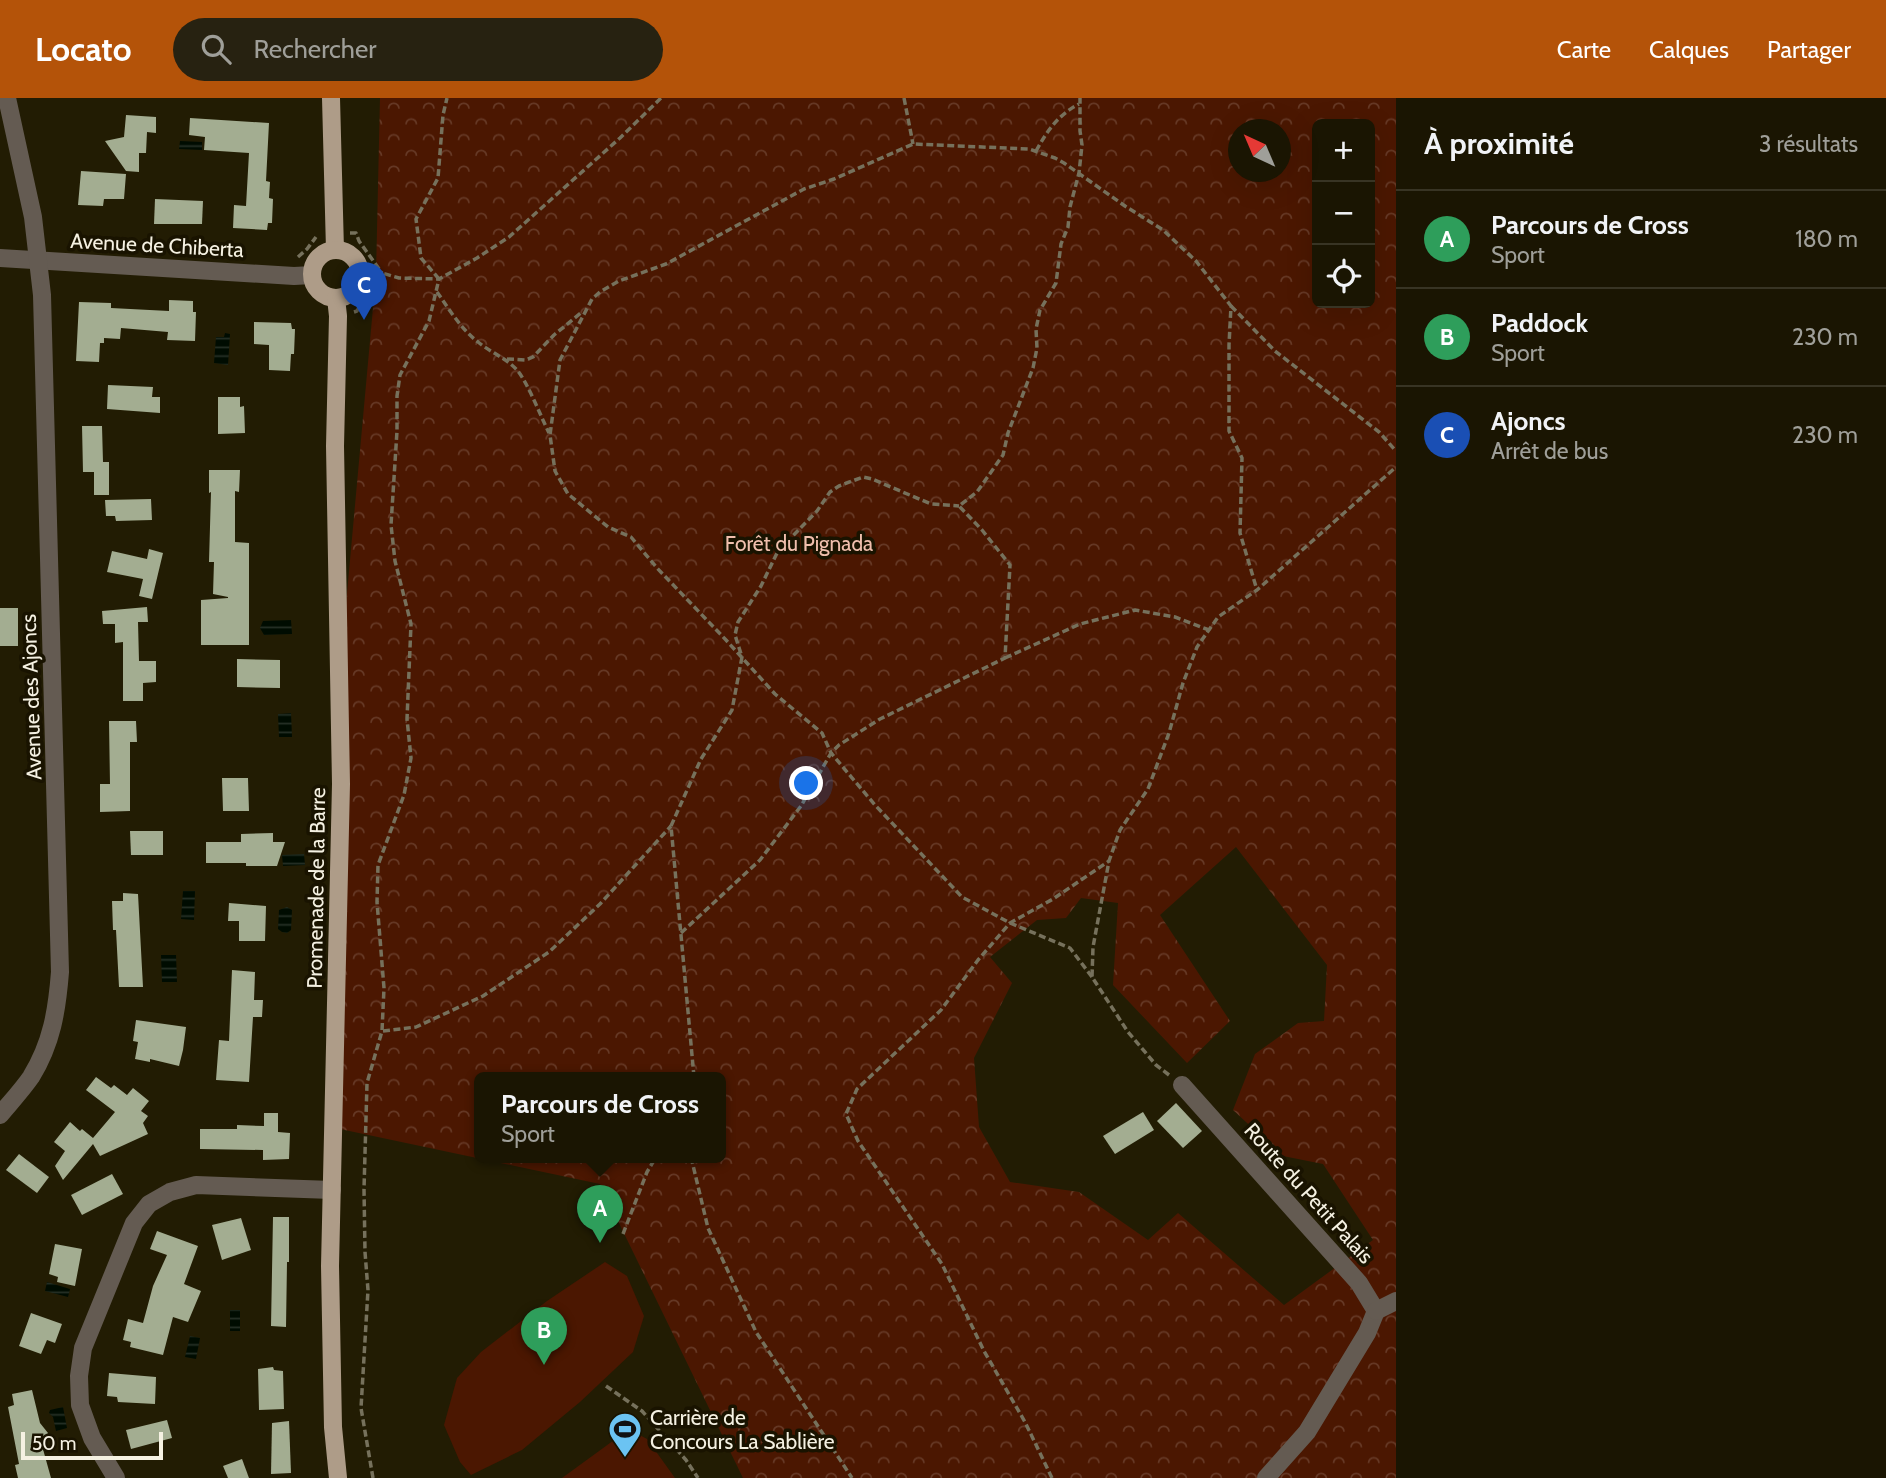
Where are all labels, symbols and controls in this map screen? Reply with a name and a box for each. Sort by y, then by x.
search box [173,18,663,81]
text: Locato [35,29,131,69]
icon: search [197,30,235,68]
text: Rechercher [253,33,376,65]
text: Carte [1557,35,1611,64]
text: Calques [1649,35,1729,64]
text: Partager [1767,35,1851,64]
north arrow [1228,119,1291,182]
map controls [1312,119,1375,308]
button: + [1312,119,1375,182]
text: À proximité [1424,125,1574,162]
text: 3 résultats [1759,130,1858,158]
button: − [1312,182,1375,245]
text: Parcours de Cross [1491,209,1689,241]
text: A [1440,225,1454,253]
text: 180 m [1795,225,1858,253]
street label: Avenue de Chiberta [70,228,244,262]
text: Sport [1491,241,1545,269]
button: locate [1312,245,1375,308]
pin: C [341,262,387,320]
text: Paddock [1491,307,1588,339]
text: B [1440,323,1454,351]
text: 230 m [1792,323,1858,351]
text: Sport [1491,339,1545,367]
text: Ajoncs [1491,405,1566,437]
text: C [1440,421,1454,449]
text: 230 m [1792,421,1858,449]
text: Arrêt de bus [1491,437,1608,465]
park label: Forêt du Pignada [725,531,873,556]
street label: Avenue des Ajoncs [16,613,47,780]
your location [789,766,823,800]
street label: Promenade de la Barre [302,787,330,989]
popup [474,1072,726,1163]
text: Parcours de Cross [501,1088,699,1120]
street label: Route du Petit Palais [1239,1118,1379,1269]
text: Sport [501,1120,555,1148]
pin: A [577,1185,623,1243]
pin: B [521,1307,567,1365]
place label: Carrière de Concours La Sablière [650,1405,835,1454]
sports icon: Carrière de Concours La Sablière [606,1410,644,1459]
scale bar [21,1429,163,1461]
text: 50 m [32,1432,76,1455]

